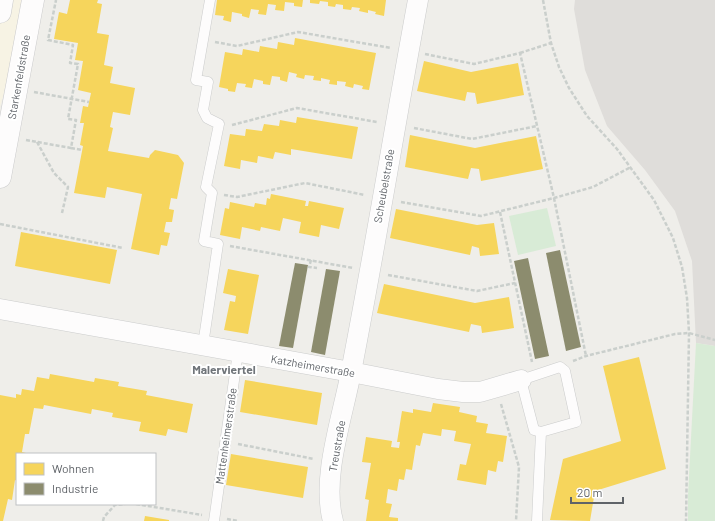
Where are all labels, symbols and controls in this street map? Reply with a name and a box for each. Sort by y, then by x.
street label: Starkenfeldstraße [5,33,32,120]
street label: Scheubelstraße [371,148,396,224]
street label: Katzheimerstraße [270,352,356,379]
district label: Malerviertel [192,362,256,376]
street label: Mattenheimerstraße [212,387,239,485]
street label: Treustraße [326,419,347,473]
legend [16,453,156,505]
text: Wohnen [52,461,94,475]
scale bar [571,479,623,505]
text: Industrie [52,481,98,495]
text: 20 m [577,485,603,499]

